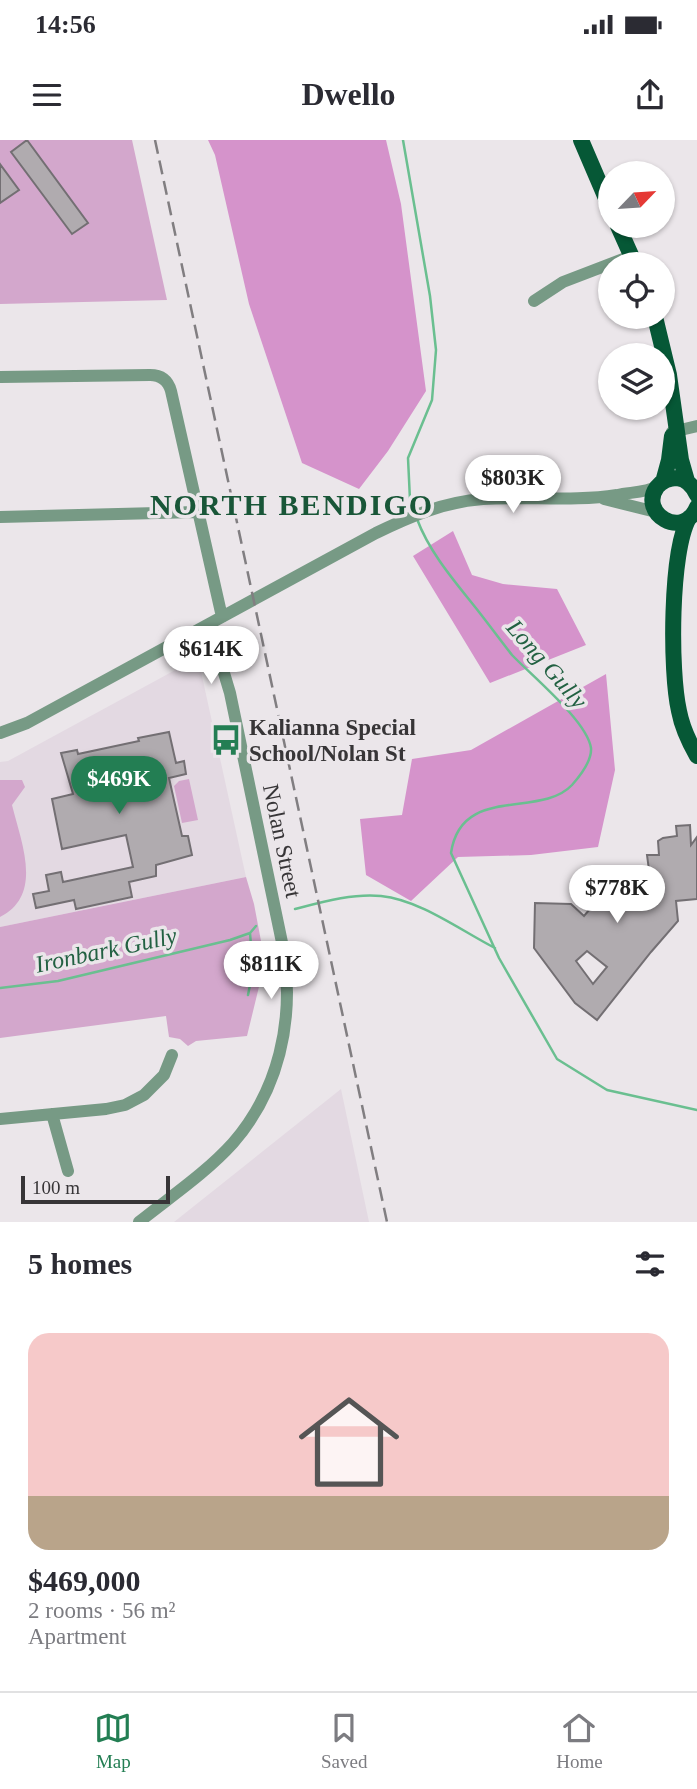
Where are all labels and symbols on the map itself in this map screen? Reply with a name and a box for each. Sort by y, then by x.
north arrow [598,161,676,238]
pin: $803K [464,456,562,515]
district label: NORTH BENDIGO [150,488,434,521]
water label: Long Gully [501,614,593,714]
pin: $614K [162,626,260,686]
place label: Kalianna Special School/Nolan St [249,715,416,766]
bus stop icon: Kalianna Special School/Nolan St [209,723,243,757]
pin: $469K [70,756,168,816]
street label: Nolan Street [258,782,306,901]
pin: $778K [568,866,666,925]
water label: Ironbark Gully [32,922,179,978]
pin: $811K [222,942,320,1001]
scale bar [21,1173,170,1205]

